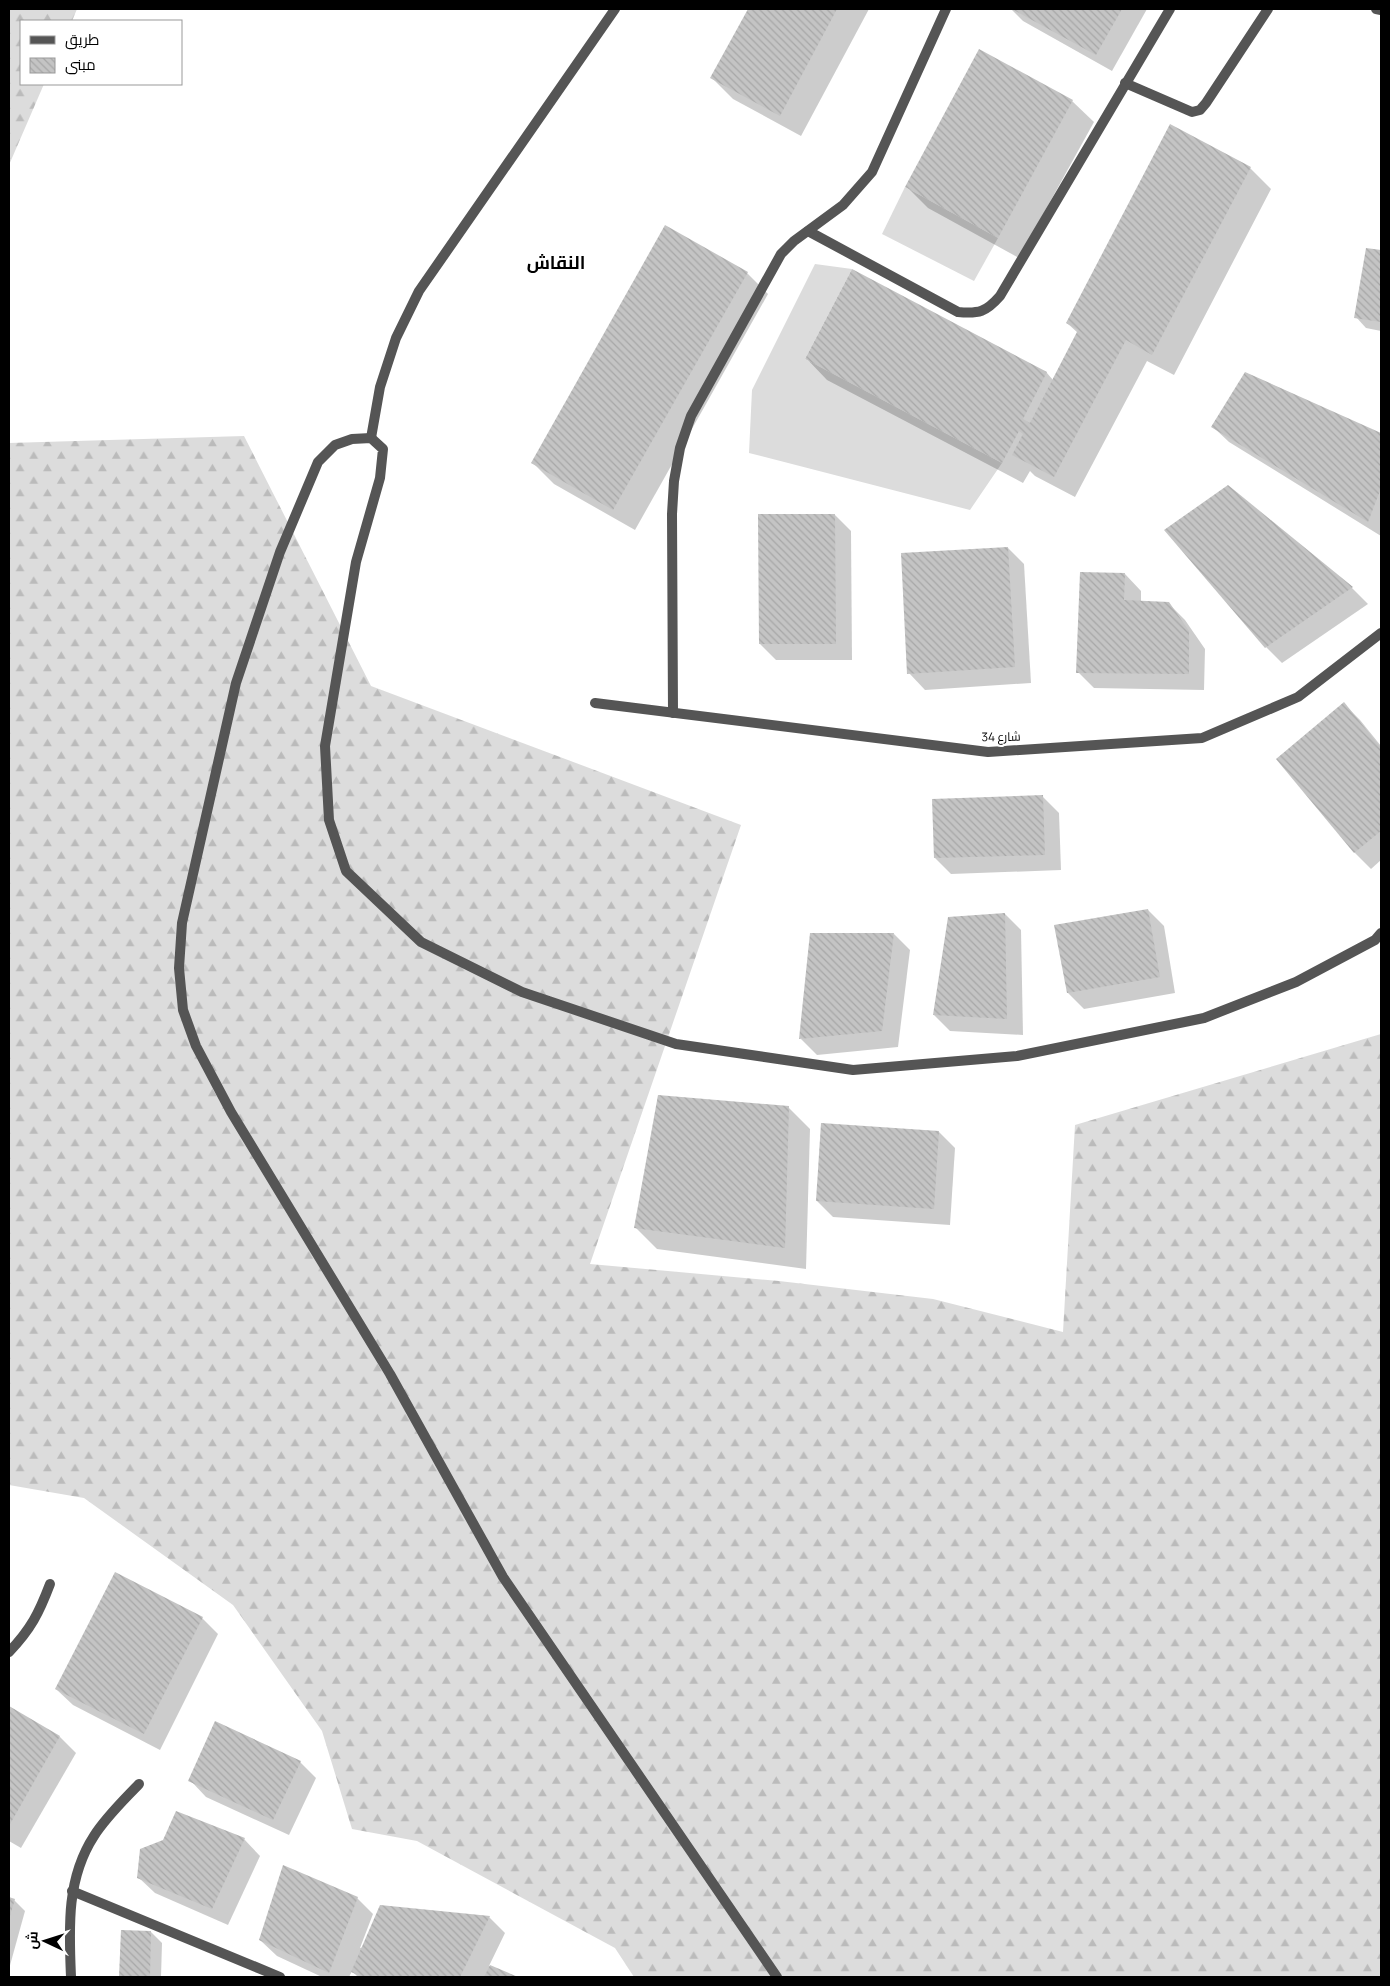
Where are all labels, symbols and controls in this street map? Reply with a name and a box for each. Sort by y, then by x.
legend [20,20,182,85]
text: طريق [65,29,99,50]
text: مبنى [65,54,96,75]
district label: النقاش [527,250,585,274]
street label: شارع 34 [981,728,1021,745]
north arrow [20,1916,70,1966]
text: ش [21,1930,42,1950]

